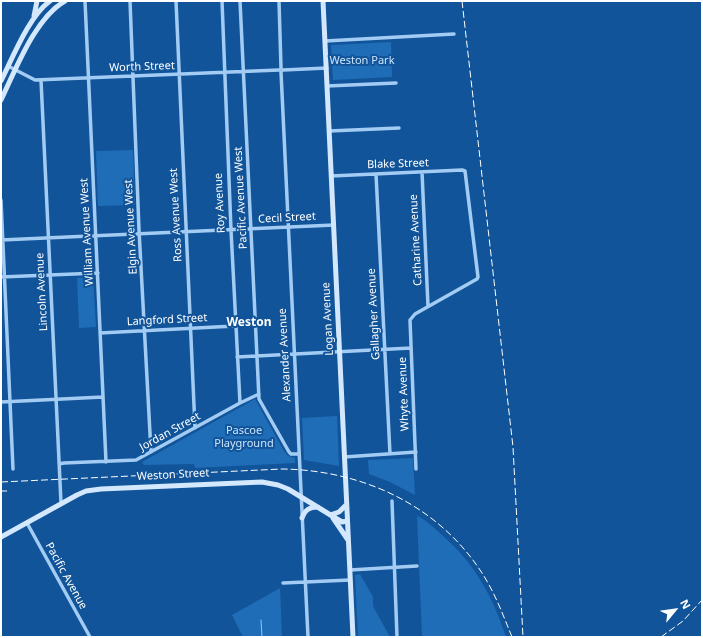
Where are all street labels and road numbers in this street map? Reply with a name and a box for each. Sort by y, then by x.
street label: Worth Street [109,59,175,75]
street label: Pacific Avenue West [232,146,250,250]
street label: Blake Street [367,156,429,172]
street label: Ross Avenue West [167,168,185,262]
street label: Roy Avenue [212,173,228,233]
street label: William Avenue West [78,178,96,286]
street label: Elgin Avenue West [122,179,140,275]
street label: Catharine Avenue [407,194,425,286]
street label: Cecil Street [258,210,316,226]
street label: Lincoln Avenue [33,252,51,332]
street label: Gallagher Avenue [365,268,383,360]
street label: Logan Avenue [319,282,337,356]
street label: Alexander Avenue [276,308,294,402]
street label: Langford Street [126,311,208,329]
street label: Whyte Avenue [396,357,412,431]
street label: Jordan Street [137,410,203,454]
street label: Weston Street [136,467,210,483]
street label: Pacific Avenue [42,540,90,612]

